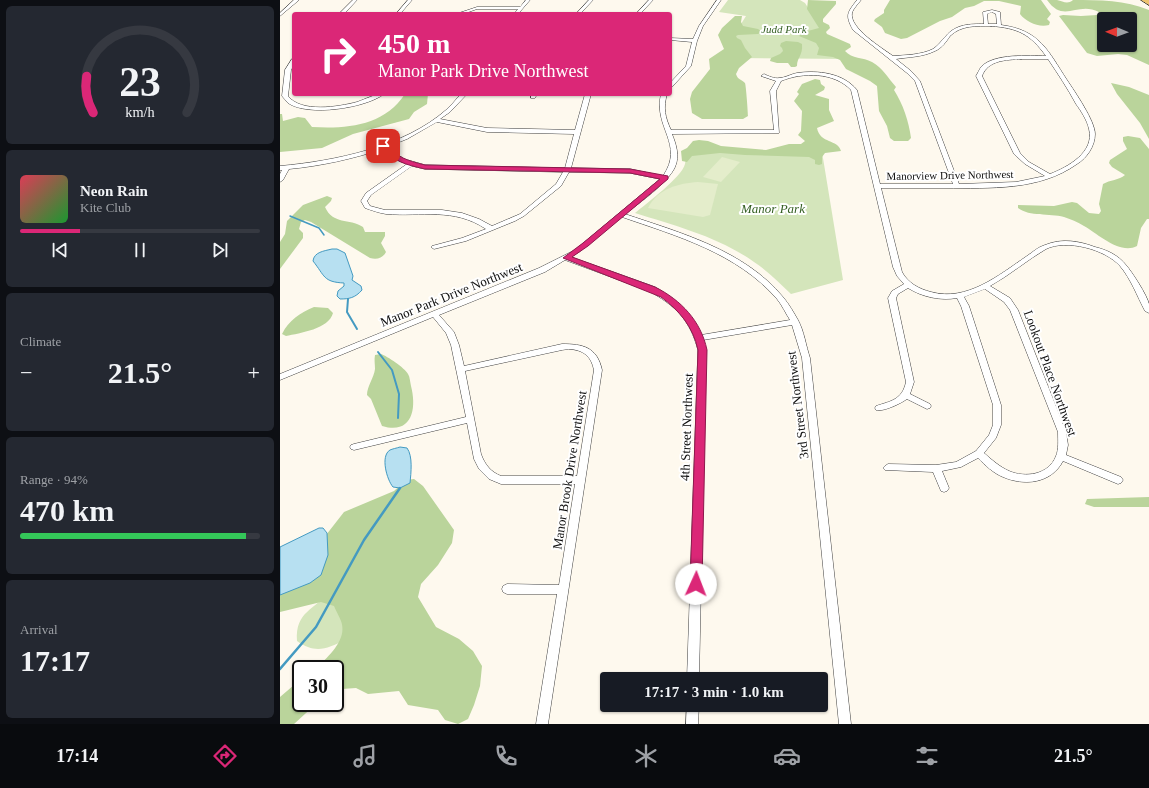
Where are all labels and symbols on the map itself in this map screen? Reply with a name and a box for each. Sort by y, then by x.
north arrow [1097,12,1137,52]
park label: Judd Park [761,23,808,35]
pin [366,129,400,163]
street label: Manorview Drive Northwest [886,168,1014,182]
park label: Manor Park [740,201,805,216]
street label: Manor Park Drive Northwest [378,259,525,330]
street label: Lookout Place Northwest [1021,308,1080,439]
street label: 3rd Street Northwest [783,350,812,460]
street label: 4th Street Northwest [677,373,696,481]
street label: Manor Brook Drive Northwest [550,389,590,551]
position arrow [675,563,717,605]
speed limit sign: 30 [292,660,344,712]

